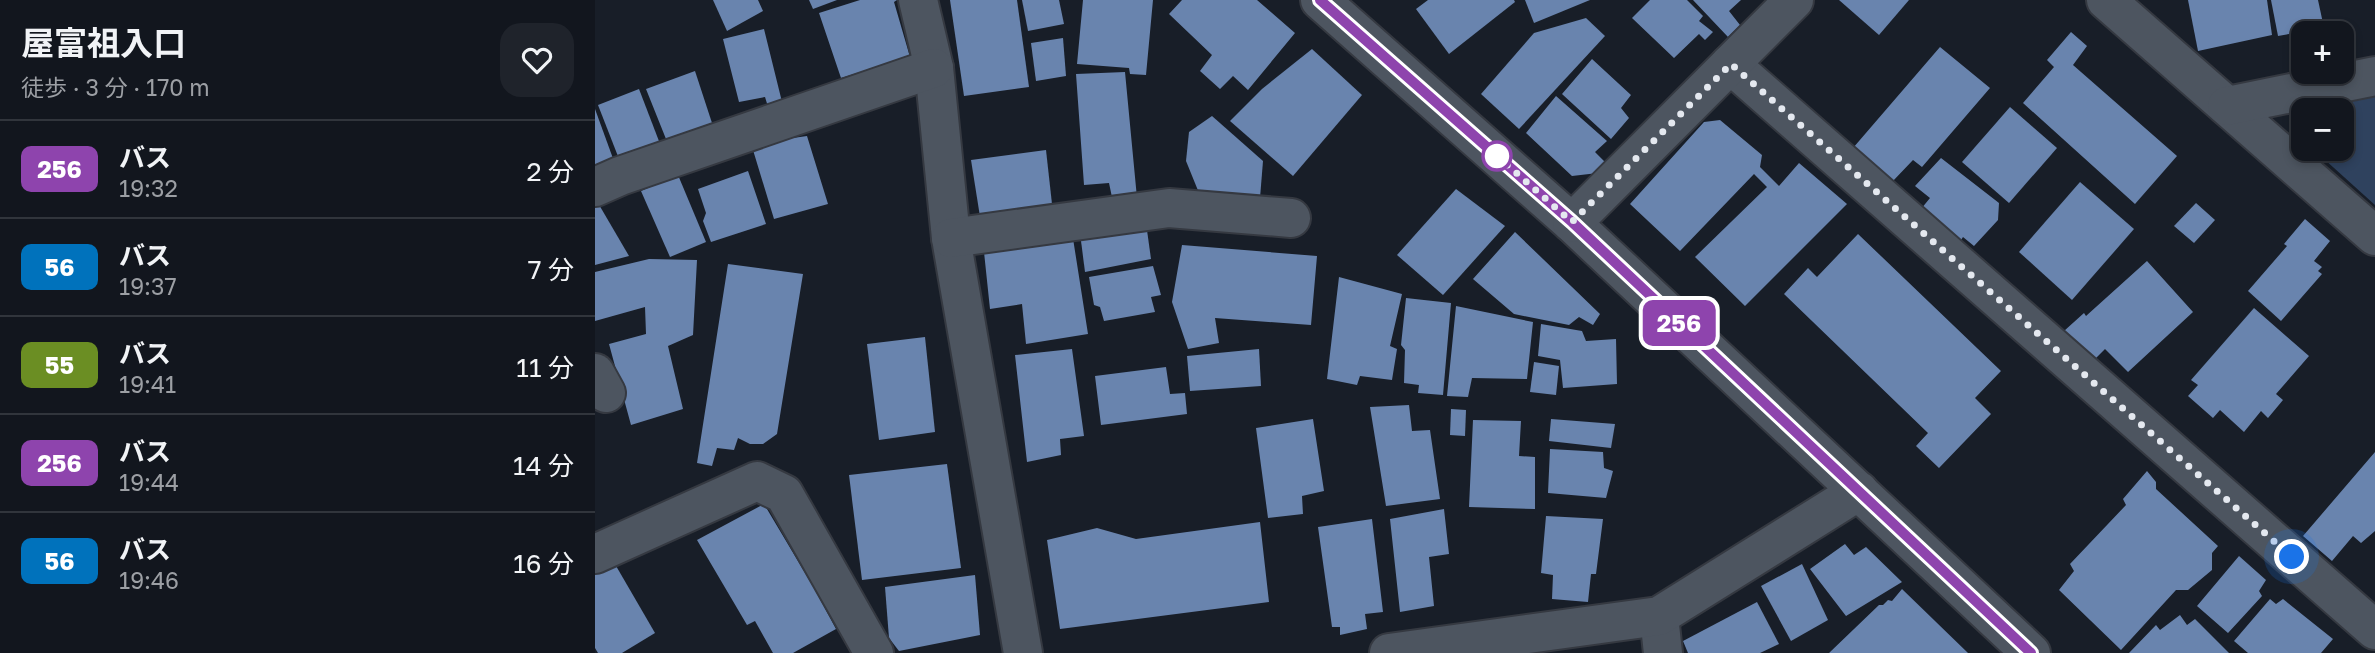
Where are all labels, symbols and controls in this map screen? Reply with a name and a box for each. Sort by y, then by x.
map controls [2291,21,2354,161]
button: + [2291,21,2354,84]
text: 屋富祖入口 [21,23,186,62]
button: heart [500,23,574,97]
text: 徒歩 · 3 分 · 170 m [21,73,210,101]
button: − [2291,98,2354,161]
unlabelled marker [1482,141,1512,171]
text: バス [119,142,171,173]
text: 256 [37,154,82,183]
text: 2 分 [526,156,574,187]
text: 19:32 [119,174,178,202]
text: バス [119,240,171,271]
text: 56 [45,252,74,281]
text: 7 分 [528,254,574,285]
text: 19:37 [119,272,177,300]
line badge: 256 [1639,300,1719,346]
text: 256 [1657,308,1701,337]
text: バス [119,338,171,369]
text: 55 [45,350,74,379]
text: 11 分 [516,352,574,383]
text: 19:41 [119,370,176,398]
text: バス [119,436,171,467]
text: 256 [37,448,82,477]
text: 14 分 [513,450,574,481]
text: 19:44 [119,468,179,496]
text: バス [119,534,171,565]
your location [2274,539,2309,574]
text: 56 [45,546,74,575]
text: 16 分 [513,548,574,579]
text: 19:46 [119,566,179,594]

